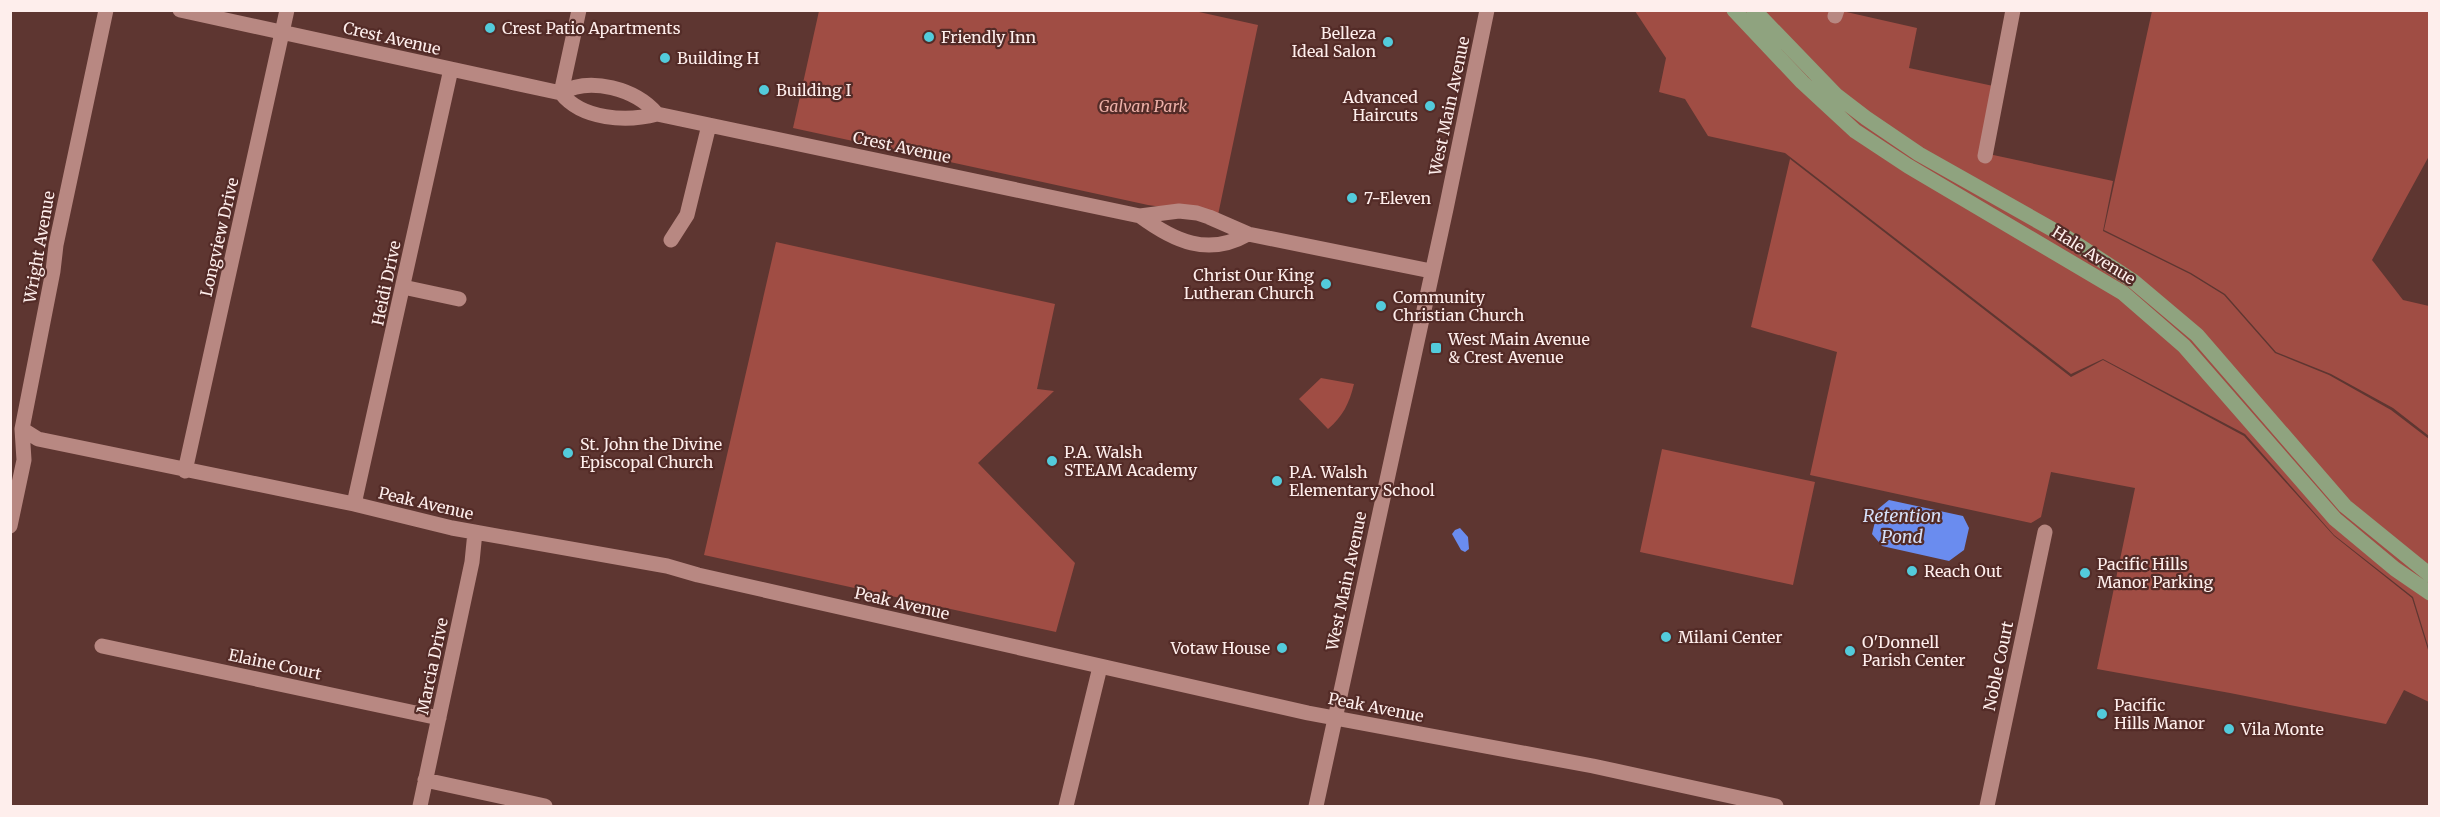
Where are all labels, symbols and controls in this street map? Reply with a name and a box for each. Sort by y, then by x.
street label: Crest Avenue [341,17,443,59]
place label: Crest Patio Apartments [502,18,681,38]
marker: Crest Patio Apartments [483,21,497,35]
place label: Belleza Ideal Salon [1292,23,1376,61]
place label: Friendly Inn [941,27,1037,47]
marker: Friendly Inn [922,30,936,44]
marker: Belleza Ideal Salon [1381,35,1395,49]
street label: West Main Avenue [1424,35,1474,178]
place label: Building H [677,48,760,68]
marker: Building H [658,51,672,65]
place label: Building I [776,80,852,100]
marker: Building I [757,83,771,97]
place label: Advanced Haircuts [1342,87,1418,125]
park label: Galvan Park [1099,96,1188,116]
marker: Advanced Haircuts [1423,99,1437,113]
street label: Crest Avenue [851,127,953,167]
street label: Longview Drive [196,176,242,298]
place label: 7-Eleven [1364,188,1432,208]
street label: Wright Avenue [19,189,59,306]
marker: 7-Eleven [1345,191,1359,205]
street label: Hale Avenue [2049,221,2139,289]
street label: Heidi Drive [367,239,405,327]
place label: Christ Our King Lutheran Church [1184,265,1314,303]
marker: Christ Our King Lutheran Church [1319,277,1333,291]
place label: Community Christian Church [1393,287,1525,325]
marker: Community Christian Church [1374,299,1388,313]
place label: West Main Avenue & Crest Avenue [1447,329,1590,367]
marker: West Main Avenue & Crest Avenue [1429,341,1443,355]
place label: St. John the Divine Episcopal Church [580,434,722,472]
place label: P.A. Walsh STEAM Academy [1064,442,1198,480]
marker: St. John the Divine Episcopal Church [561,446,575,460]
marker: P.A. Walsh STEAM Academy [1045,454,1059,468]
place label: P.A. Walsh Elementary School [1289,462,1435,500]
marker: P.A. Walsh Elementary School [1270,474,1284,488]
street label: Peak Avenue [376,482,476,524]
water label: Retention Pond [1863,504,1941,548]
street label: West Main Avenue [1321,510,1371,653]
place label: Pacific Hills Manor Parking [2097,554,2213,592]
place label: Reach Out [1924,561,2003,581]
marker: Reach Out [1905,564,1919,578]
marker: Pacific Hills Manor Parking [2078,566,2092,580]
street label: Peak Avenue [852,582,952,624]
street label: Marcia Drive [412,616,452,716]
street label: Noble Court [1979,619,2017,713]
place label: Milani Center [1678,627,1783,647]
marker: Milani Center [1659,630,1673,644]
place label: O'Donnell Parish Center [1862,632,1965,670]
place label: Votaw House [1170,638,1270,658]
marker: Votaw House [1275,641,1289,655]
street label: Elaine Court [227,644,324,684]
marker: O'Donnell Parish Center [1843,644,1857,658]
street label: Peak Avenue [1326,688,1426,726]
place label: Pacific Hills Manor [2114,695,2205,733]
marker: Pacific Hills Manor [2095,707,2109,721]
place label: Vila Monte [2240,719,2324,739]
marker: Vila Monte [2222,722,2236,736]

